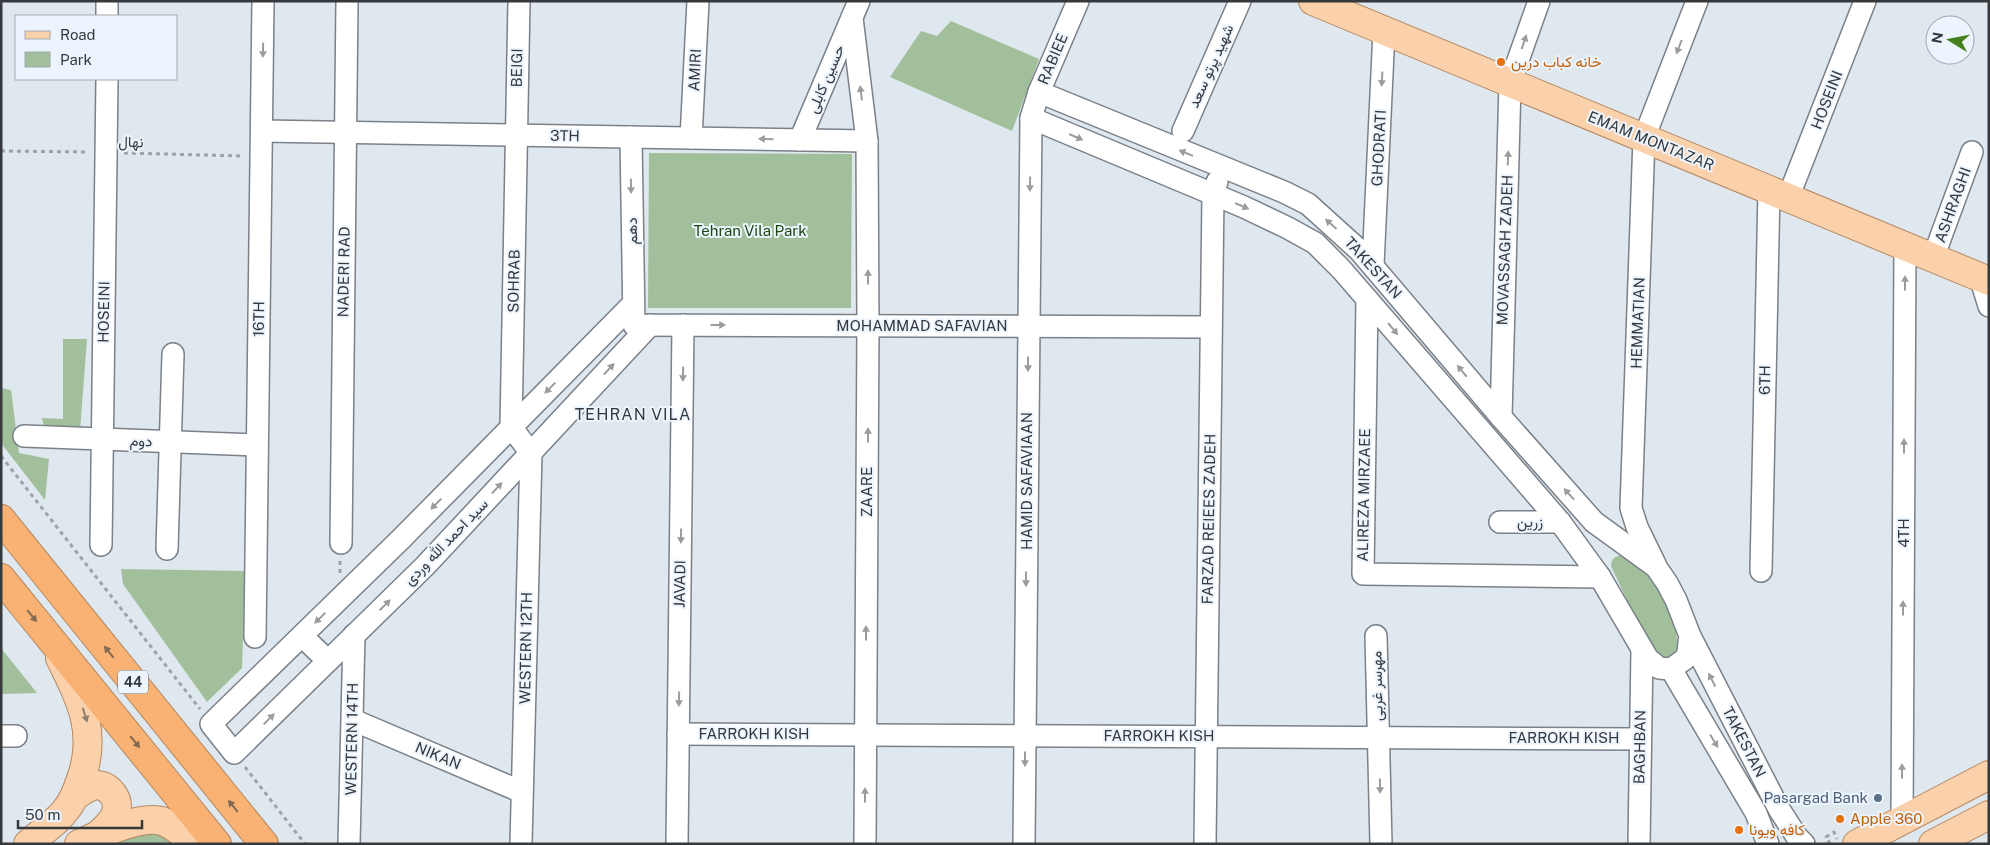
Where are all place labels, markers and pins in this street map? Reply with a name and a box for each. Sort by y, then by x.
place label: خانه کباب درین [1511,53,1602,72]
marker: خانه کباب درین [1495,56,1507,68]
place label: Pasargad Bank [1763,789,1868,806]
marker: Pasargad Bank [1872,792,1884,804]
place label: Apple 360 [1850,810,1923,827]
marker: Apple 360 [1834,813,1846,825]
place label: کافه ویونا [1749,821,1805,839]
marker: کافه ویونا [1733,824,1745,836]

